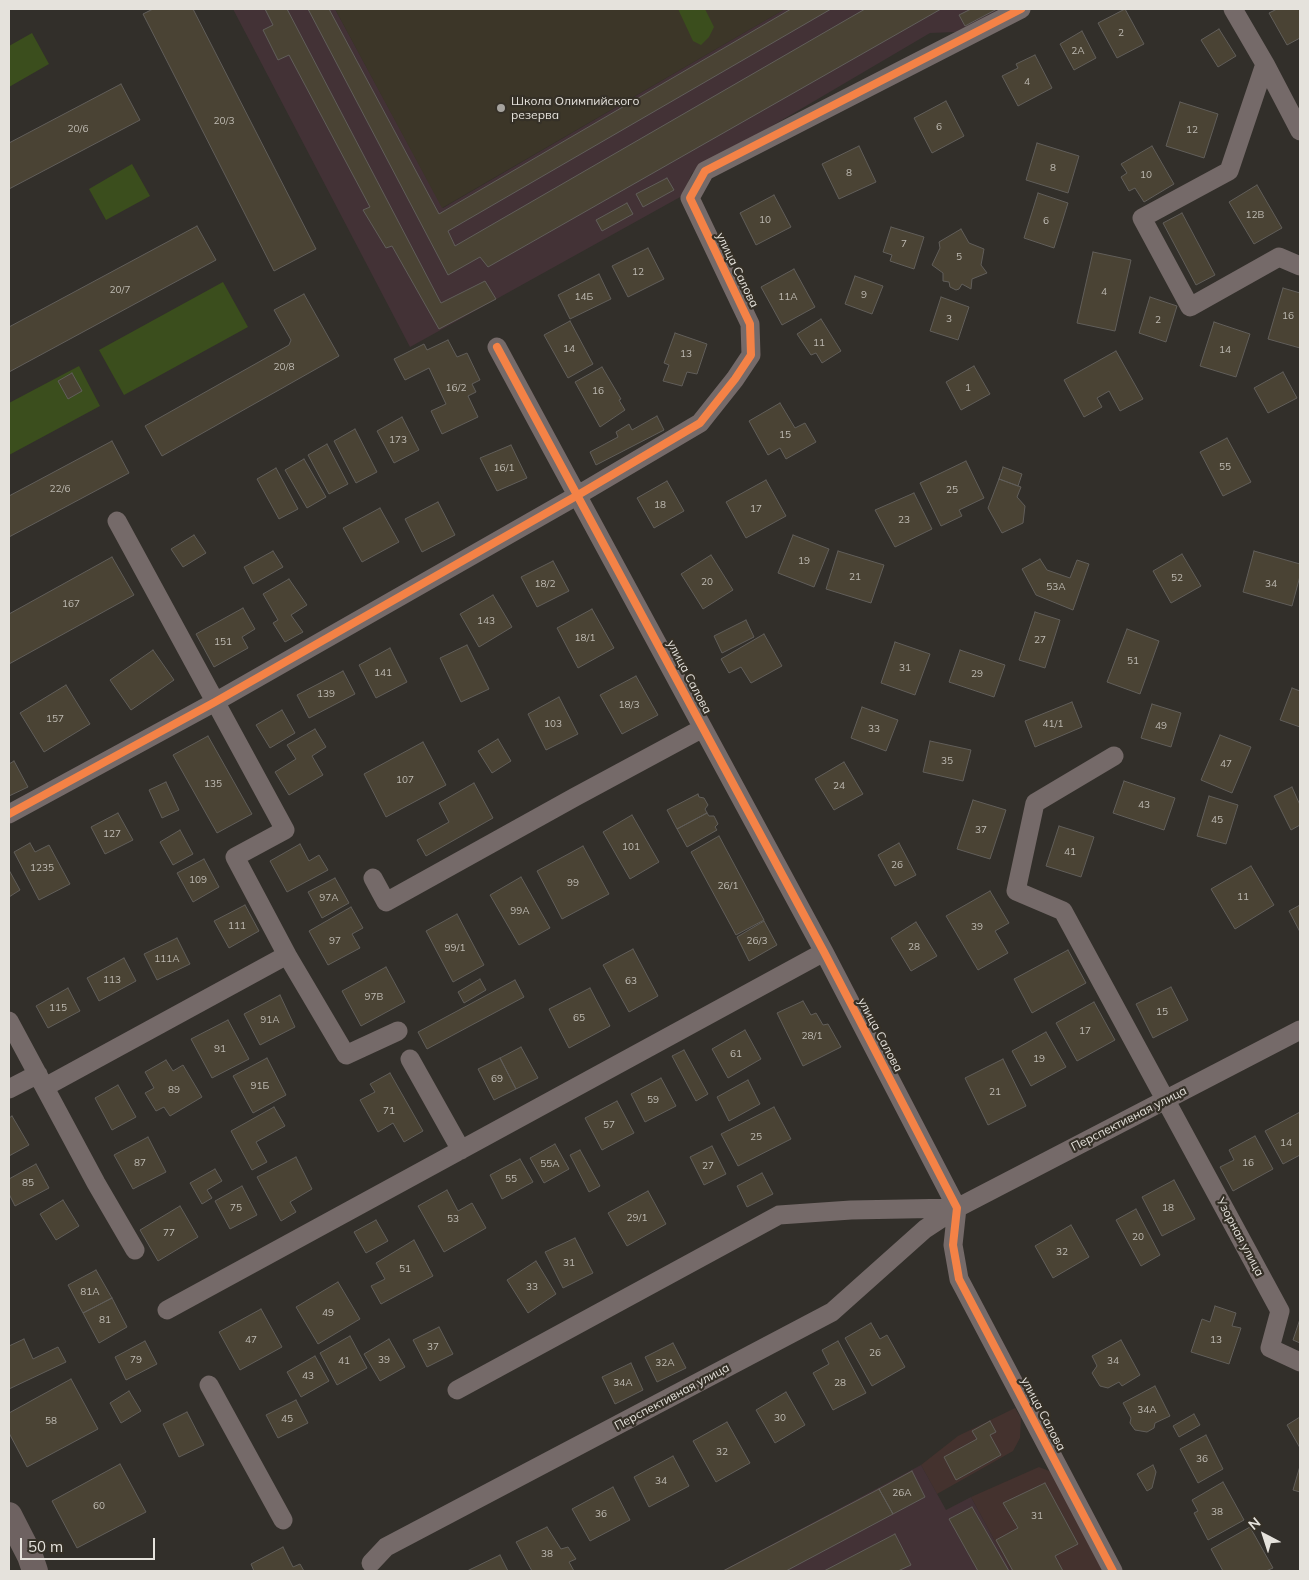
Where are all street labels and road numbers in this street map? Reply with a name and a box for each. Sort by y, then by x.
street label: улица Салова [713,230,761,310]
street label: улица Салова [664,638,714,716]
street label: улица Салова [855,996,905,1074]
street label: Перспективная улица [1069,1084,1189,1154]
street label: Узорная улица [1213,1195,1267,1279]
street label: Перспективная улица [612,1361,732,1433]
street label: улица Салова [1018,1375,1068,1453]

